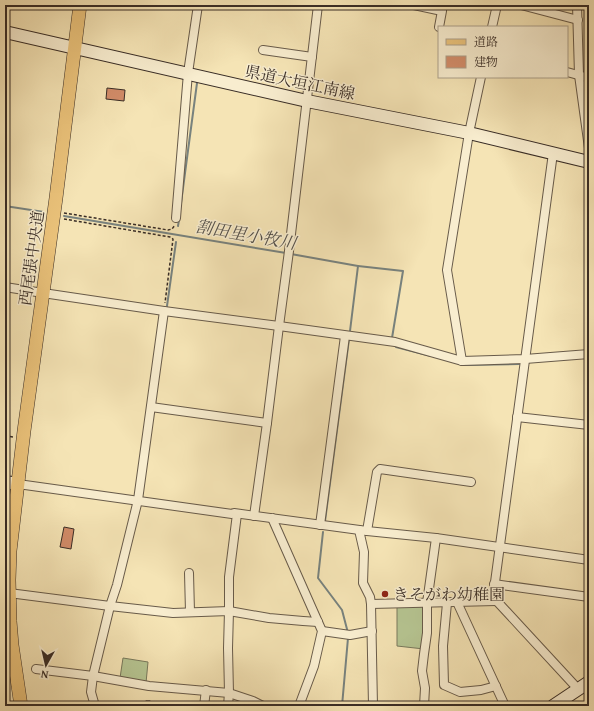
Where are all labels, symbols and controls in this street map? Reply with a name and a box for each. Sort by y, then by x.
legend [438,26,568,78]
text: 道路 [474,33,498,50]
text: 建物 [474,53,498,70]
street label: 県道大垣江南線 [243,59,357,105]
street label: 西尾張中央道 [12,209,50,307]
water label: 割田里小牧川 [194,213,300,256]
place label: きそがわ幼稚園 [393,582,505,606]
marker: きそがわ幼稚園 [380,589,390,599]
north arrow [26,645,66,685]
text: N [39,666,49,683]

